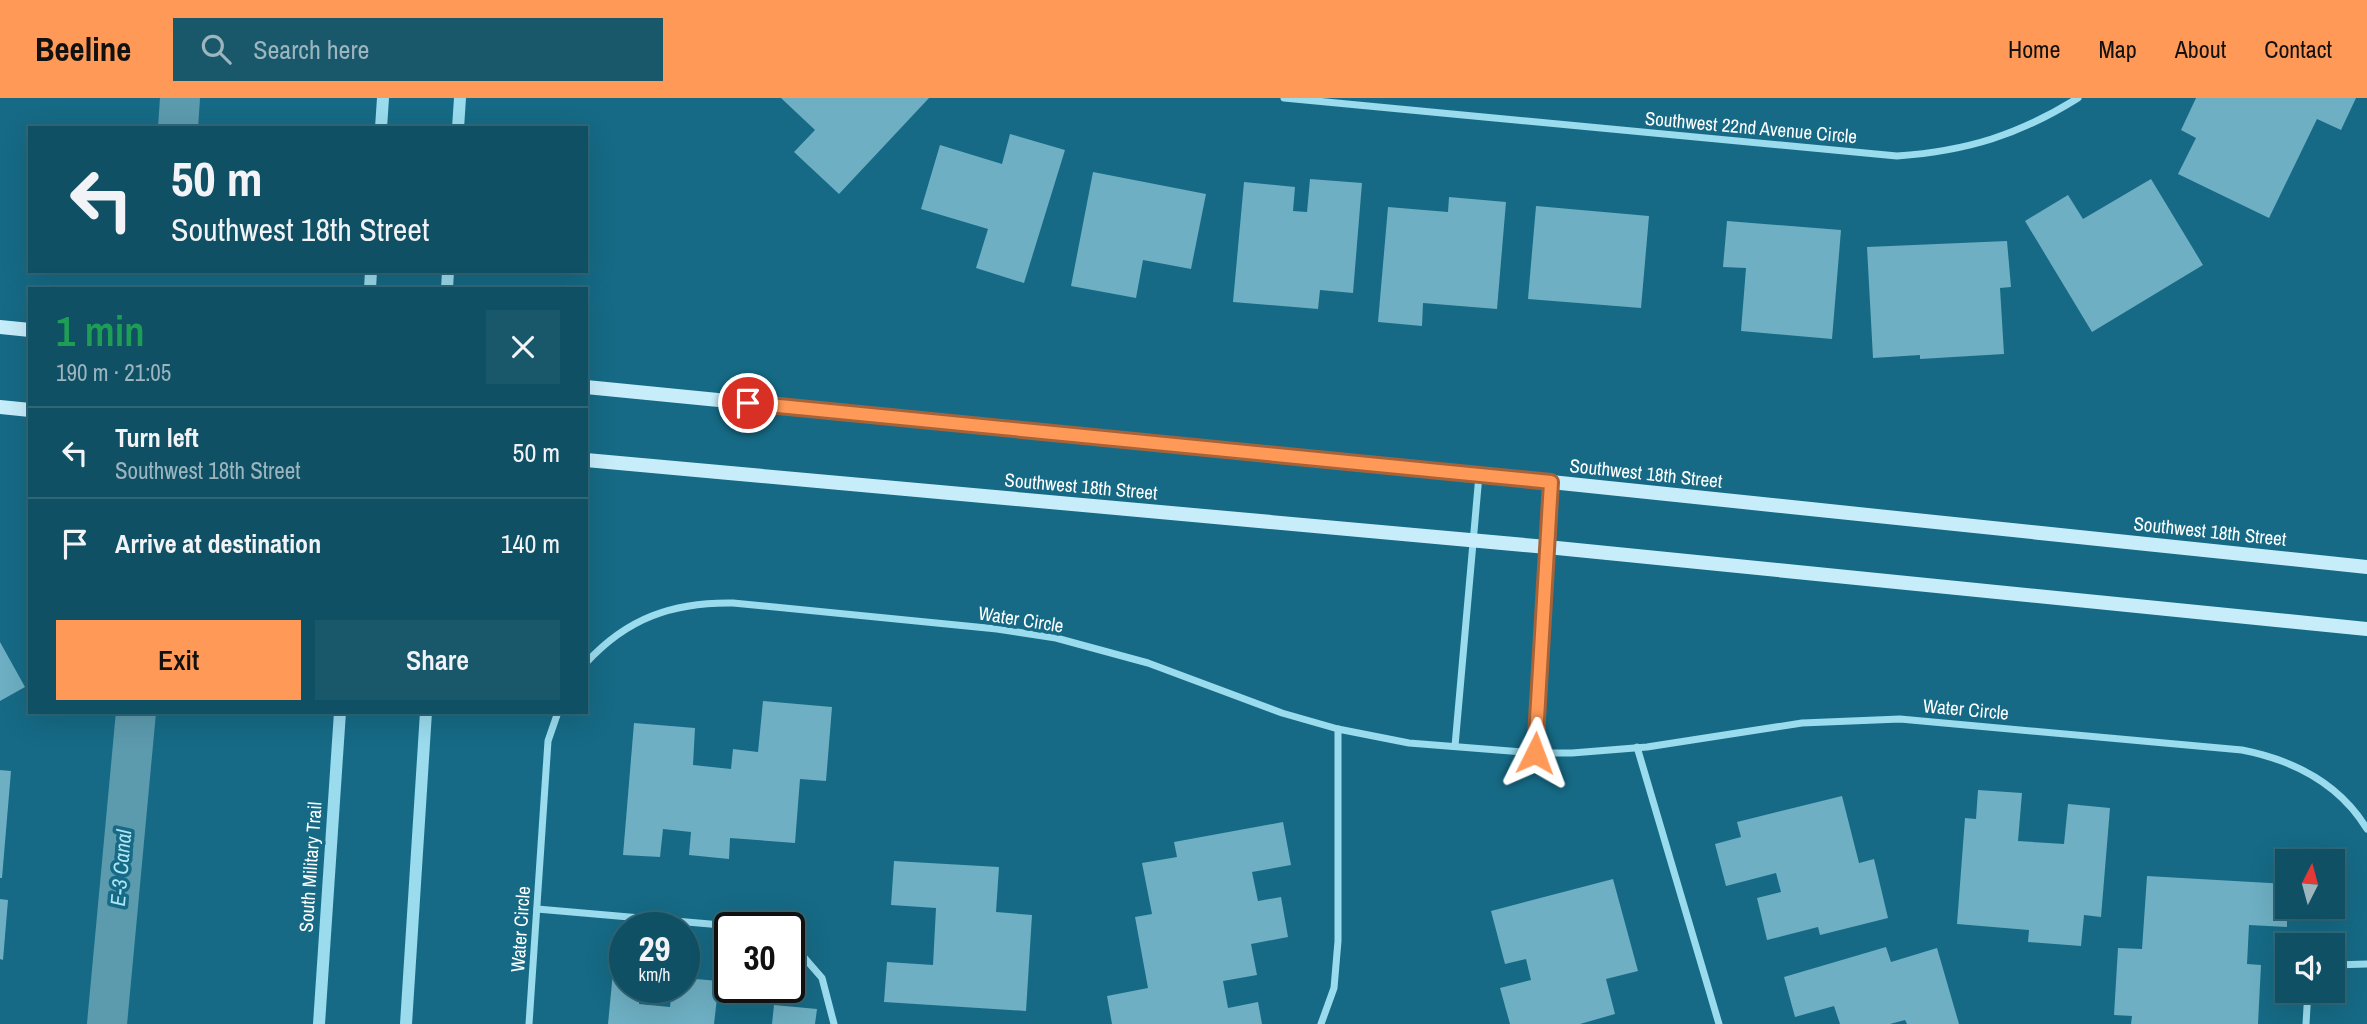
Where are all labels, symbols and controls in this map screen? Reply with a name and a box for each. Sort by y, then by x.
search box [173,18,663,81]
text: Beeline [35,27,131,71]
icon: search [197,30,235,68]
text: Search here [253,32,369,67]
text: Home [2008,33,2060,65]
text: Map [2098,33,2137,65]
text: About [2175,33,2226,65]
text: Contact [2264,33,2332,65]
street label: Southwest 22nd Avenue Circle [1644,105,1858,149]
text: 50 m [171,145,263,211]
icon: left [56,154,147,245]
text: Southwest 18th Street [171,208,429,251]
text: 1 min [56,303,145,359]
button: close [486,310,560,384]
text: 190 m · 21:05 [56,357,171,388]
pin [718,373,778,433]
icon: arrive [729,384,767,422]
text: Turn left [115,420,199,455]
icon: left [56,434,94,472]
text: 50 m [513,435,560,470]
street label: Southwest 18th Street [1568,452,1724,494]
text: Southwest 18th Street [115,455,301,486]
street label: Southwest 18th Street [1004,466,1159,506]
street label: Southwest 18th Street [2132,510,2288,552]
icon: arrive [56,525,94,563]
text: Arrive at destination [115,526,321,561]
text: 140 m [501,526,560,561]
street label: Water Circle [976,599,1066,639]
button: Exit [56,620,301,700]
button: Share [315,620,560,700]
street label: Water Circle [1922,692,2010,726]
position arrow [1498,716,1572,790]
street label: South Military Trail [292,801,328,933]
water label: E-3 Canal [103,827,138,907]
north arrow [2275,849,2345,919]
map controls [2275,849,2345,1003]
street label: Water Circle [504,885,536,973]
speed limit sign: 30 [714,912,805,1003]
text: 29 [639,925,670,972]
button: sound [2275,933,2345,1003]
text: km/h [639,962,671,987]

